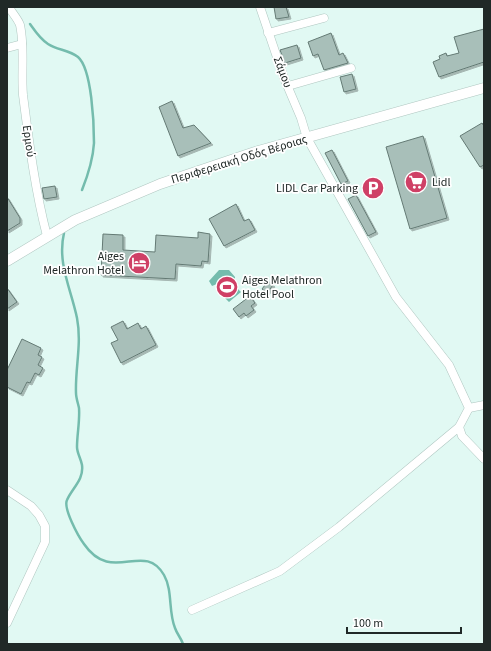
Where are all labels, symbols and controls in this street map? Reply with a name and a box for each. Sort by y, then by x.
street label: Σάμου [269,54,296,90]
street label: Ερμού [18,124,39,158]
street label: Περιφερειακή Οδός Βέροιας [169,131,309,188]
supermarket icon: Lidl [403,169,429,195]
place label: Lidl [432,174,451,191]
parking icon: LIDL Car Parking [360,175,386,201]
place label: LIDL Car Parking [276,180,358,197]
place label: Aiges Melathron Hotel [43,248,124,279]
hotel icon: Aiges Melathron Hotel [126,250,152,276]
place label: Aiges Melathron Hotel Pool [242,272,322,303]
sports icon: Aiges Melathron Hotel Pool [214,274,240,300]
scale bar [347,609,461,635]
text: 100 m [353,615,383,632]

